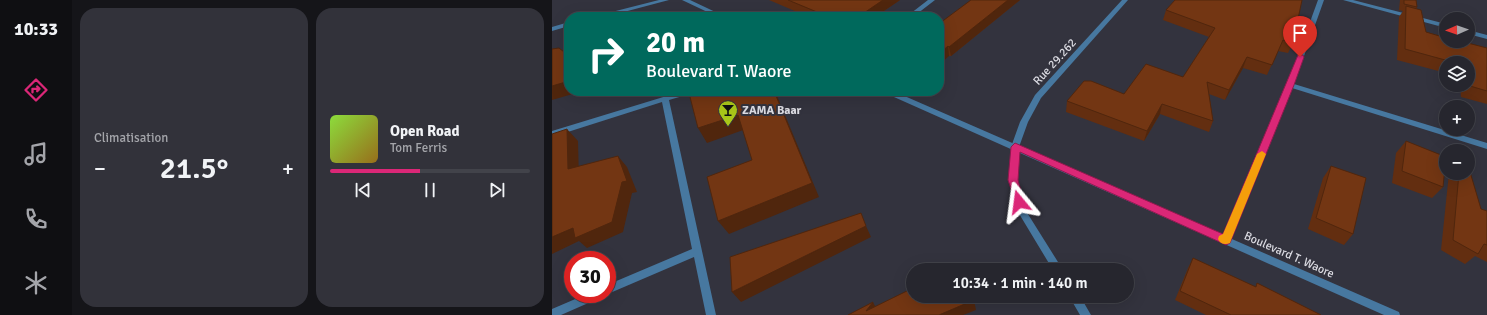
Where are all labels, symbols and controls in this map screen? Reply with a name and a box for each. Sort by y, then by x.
north arrow [1439,12,1475,48]
map controls [1439,12,1475,180]
pin [1283,16,1317,57]
text: 10:33 [14,18,58,40]
icon: arrive [1289,22,1311,44]
text: 20 m [646,26,705,60]
icon: right [580,28,632,80]
street label: Rue 29.262 [1030,36,1080,88]
button: layers [1439,56,1475,92]
text: Boulevard T. Waore [646,60,792,82]
icon: directions [22,76,50,104]
bar icon: ZAMA Baar [717,99,739,127]
button: + [1439,100,1475,136]
place label: ZAMA Baar [742,103,802,118]
text: Open Road [390,122,460,140]
text: Climatisation [94,130,168,146]
icon: music [22,140,50,168]
text: Tom Ferris [390,140,447,156]
button: − [1439,144,1475,180]
text: 21.5° [160,150,228,187]
text: − [94,155,106,182]
text: + [282,155,294,182]
icon: previous [352,179,374,201]
icon: pause [419,179,441,201]
icon: next [486,179,508,201]
position arrow [998,181,1040,223]
icon: phone [22,205,50,233]
street label: Boulevard T. Waore [1242,228,1336,282]
speed limit sign: 30 [564,251,616,303]
icon: climate [22,269,50,297]
text: 10:34 · 1 min · 140 m [953,274,1087,292]

